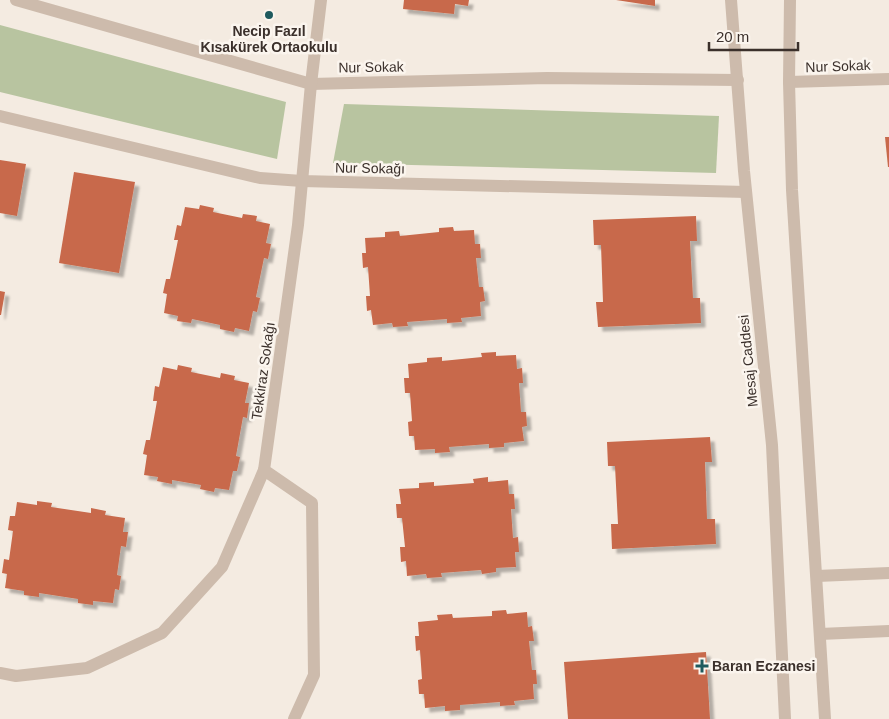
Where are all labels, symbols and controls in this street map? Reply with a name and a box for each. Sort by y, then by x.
marker: Necip Fazıl Kısakürek Ortaokulu [263,9,275,21]
scale bar [709,20,798,52]
place label: Necip Fazıl Kısakürek Ortaokulu [201,23,337,55]
text: 20 m [716,28,749,45]
street label: Nur Sokak [805,57,872,75]
street label: Nur Sokak [338,58,405,76]
street label: Nur Sokağı [335,159,405,177]
street label: Mesaj Caddesi [735,314,761,408]
street label: Tekkiraz Sokağı [248,321,278,421]
place label: Baran Eczanesi [712,658,816,674]
marker: Baran Eczanesi [696,660,708,672]

